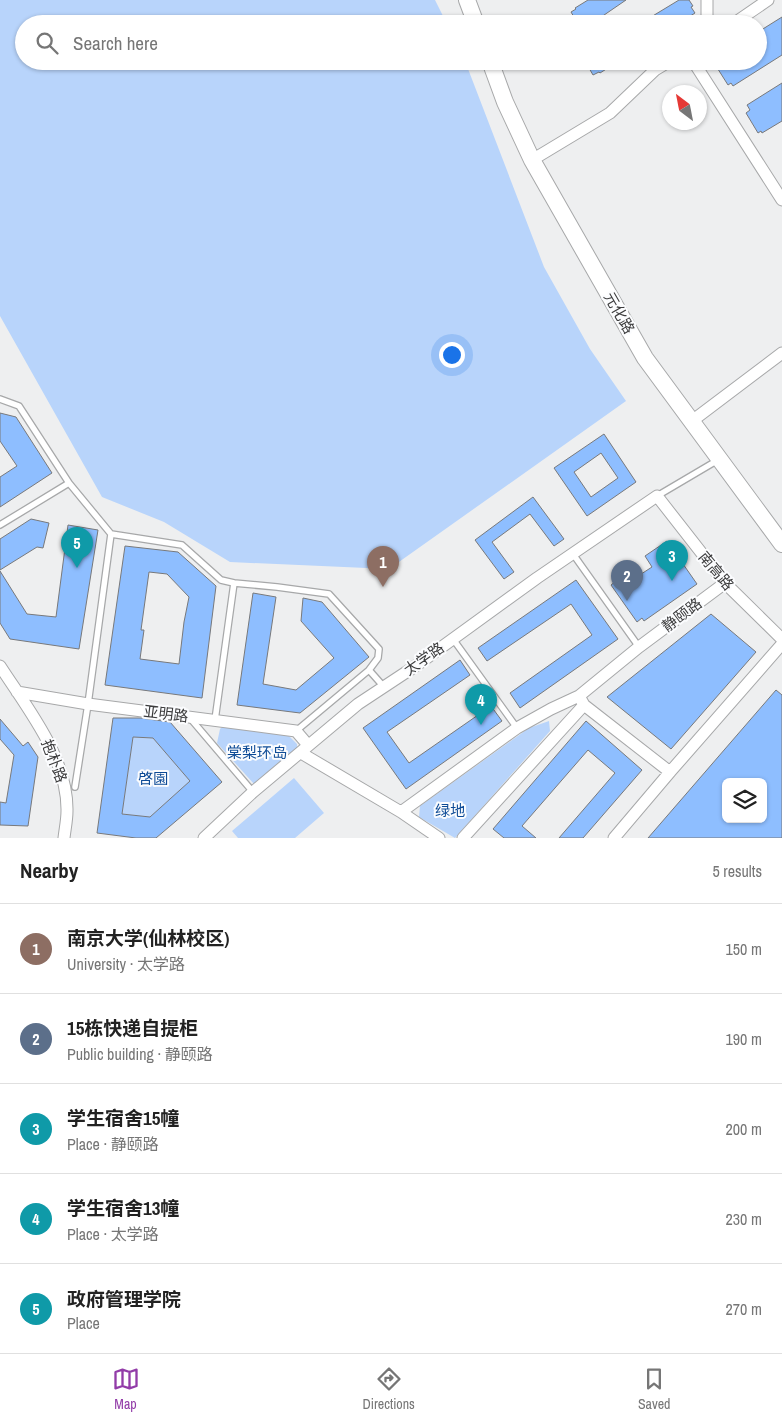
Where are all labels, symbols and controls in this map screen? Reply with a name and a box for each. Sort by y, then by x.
search box [15,15,767,70]
icon: search [33,29,61,57]
text: Search here [73,30,158,56]
north arrow [662,85,707,130]
street label: 元化路 [599,288,640,337]
your location [439,342,465,368]
pin: 5 [61,527,93,568]
pin: 3 [656,540,688,581]
pin: 1 [367,546,399,587]
street label: 南高路 [694,547,739,595]
pin: 2 [611,560,643,601]
street label: 静颐路 [657,593,706,637]
street label: 太学路 [399,637,448,680]
pin: 4 [465,684,497,725]
street label: 亚明路 [142,700,190,727]
street label: 抱朴路 [37,736,72,786]
park label: 棠梨环岛 [227,742,287,763]
park label: 啓園 [138,768,168,789]
map controls [722,778,767,823]
button: layers [722,778,767,823]
park label: 绿地 [435,800,465,821]
text: Nearby [20,856,78,885]
text: 5 results [712,860,762,882]
text: 南京大学(仙林校区) [67,925,229,951]
text: 1 [32,938,40,960]
text: 150 m [726,938,762,960]
text: University · 太学路 [67,953,185,975]
text: 15栋快递自提柜 [67,1015,198,1041]
text: 2 [32,1028,40,1050]
text: 190 m [726,1028,762,1050]
text: Public building · 静颐路 [67,1043,213,1065]
text: 学生宿舍15幢 [67,1105,179,1131]
text: 3 [32,1118,40,1140]
text: 200 m [726,1118,762,1140]
text: Place · 静颐路 [67,1133,159,1155]
text: 学生宿舍13幢 [67,1195,179,1221]
text: 4 [32,1208,40,1230]
text: 230 m [726,1208,762,1230]
text: Place · 太学路 [67,1223,159,1245]
text: 政府管理学院 [67,1286,181,1312]
text: 5 [32,1298,40,1320]
text: 270 m [726,1298,762,1320]
text: Place [67,1312,100,1334]
tab: Map [112,1365,140,1413]
tab: Directions [363,1365,415,1413]
tab: Saved [638,1365,670,1413]

